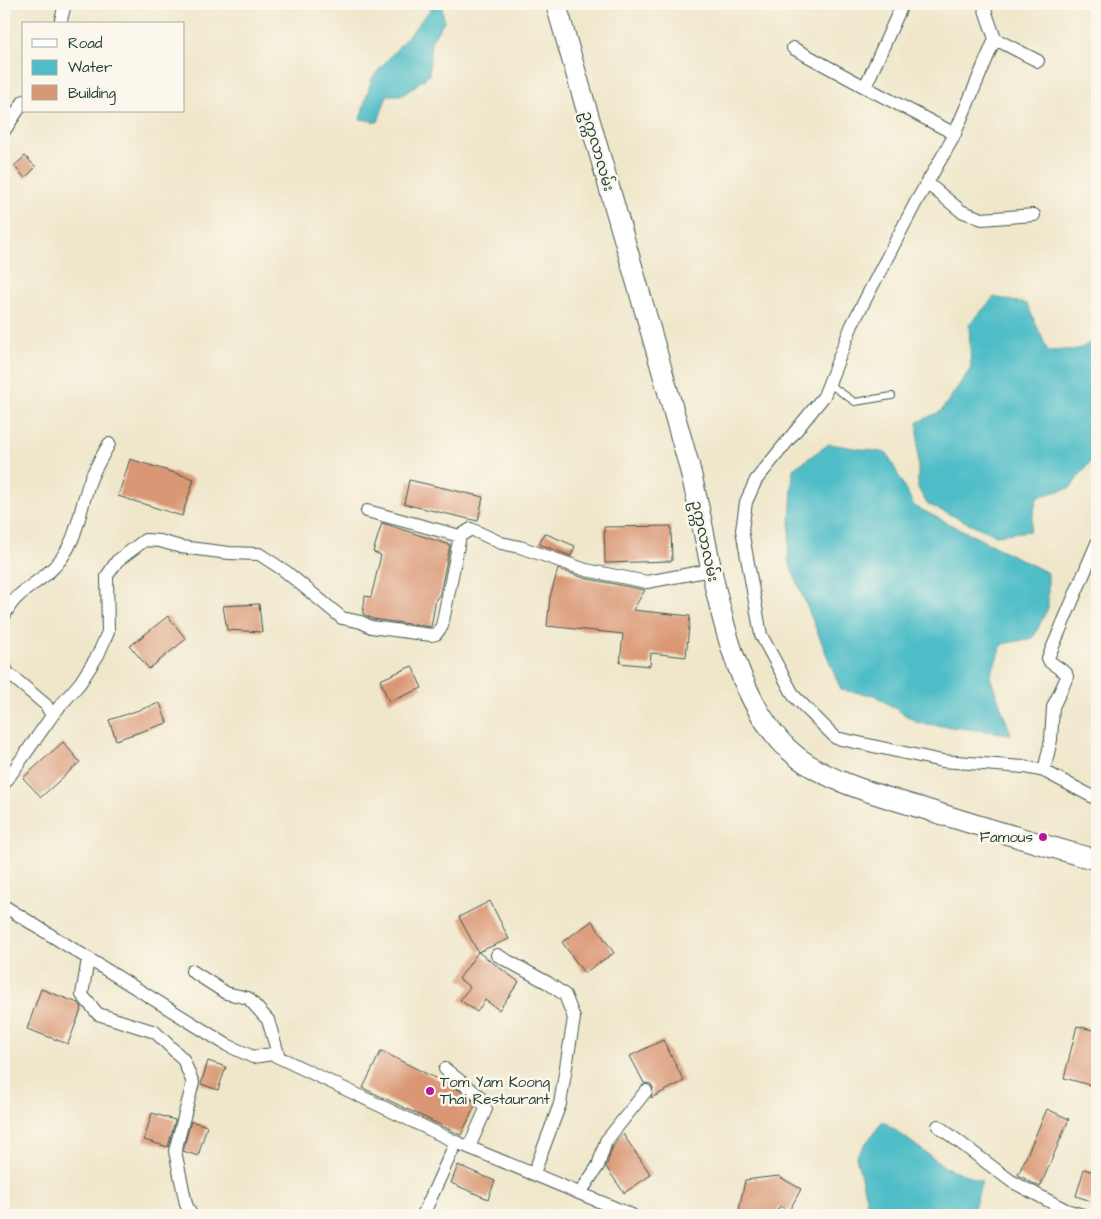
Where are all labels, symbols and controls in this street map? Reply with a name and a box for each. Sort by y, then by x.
legend [22,22,185,112]
text: Road [68,33,103,54]
text: Water [68,57,112,78]
text: Building [68,83,116,105]
street label: ဥက္ကလာလမ်း [575,108,619,194]
street label: ဥက္ကလာလမ်း [685,498,723,584]
place label: Famous [980,827,1033,848]
marker: Famous [1037,831,1049,843]
place label: Tom Yam Koong Thai Restaurant [440,1072,550,1110]
marker: Tom Yam Koong Thai Restaurant [424,1085,436,1097]

